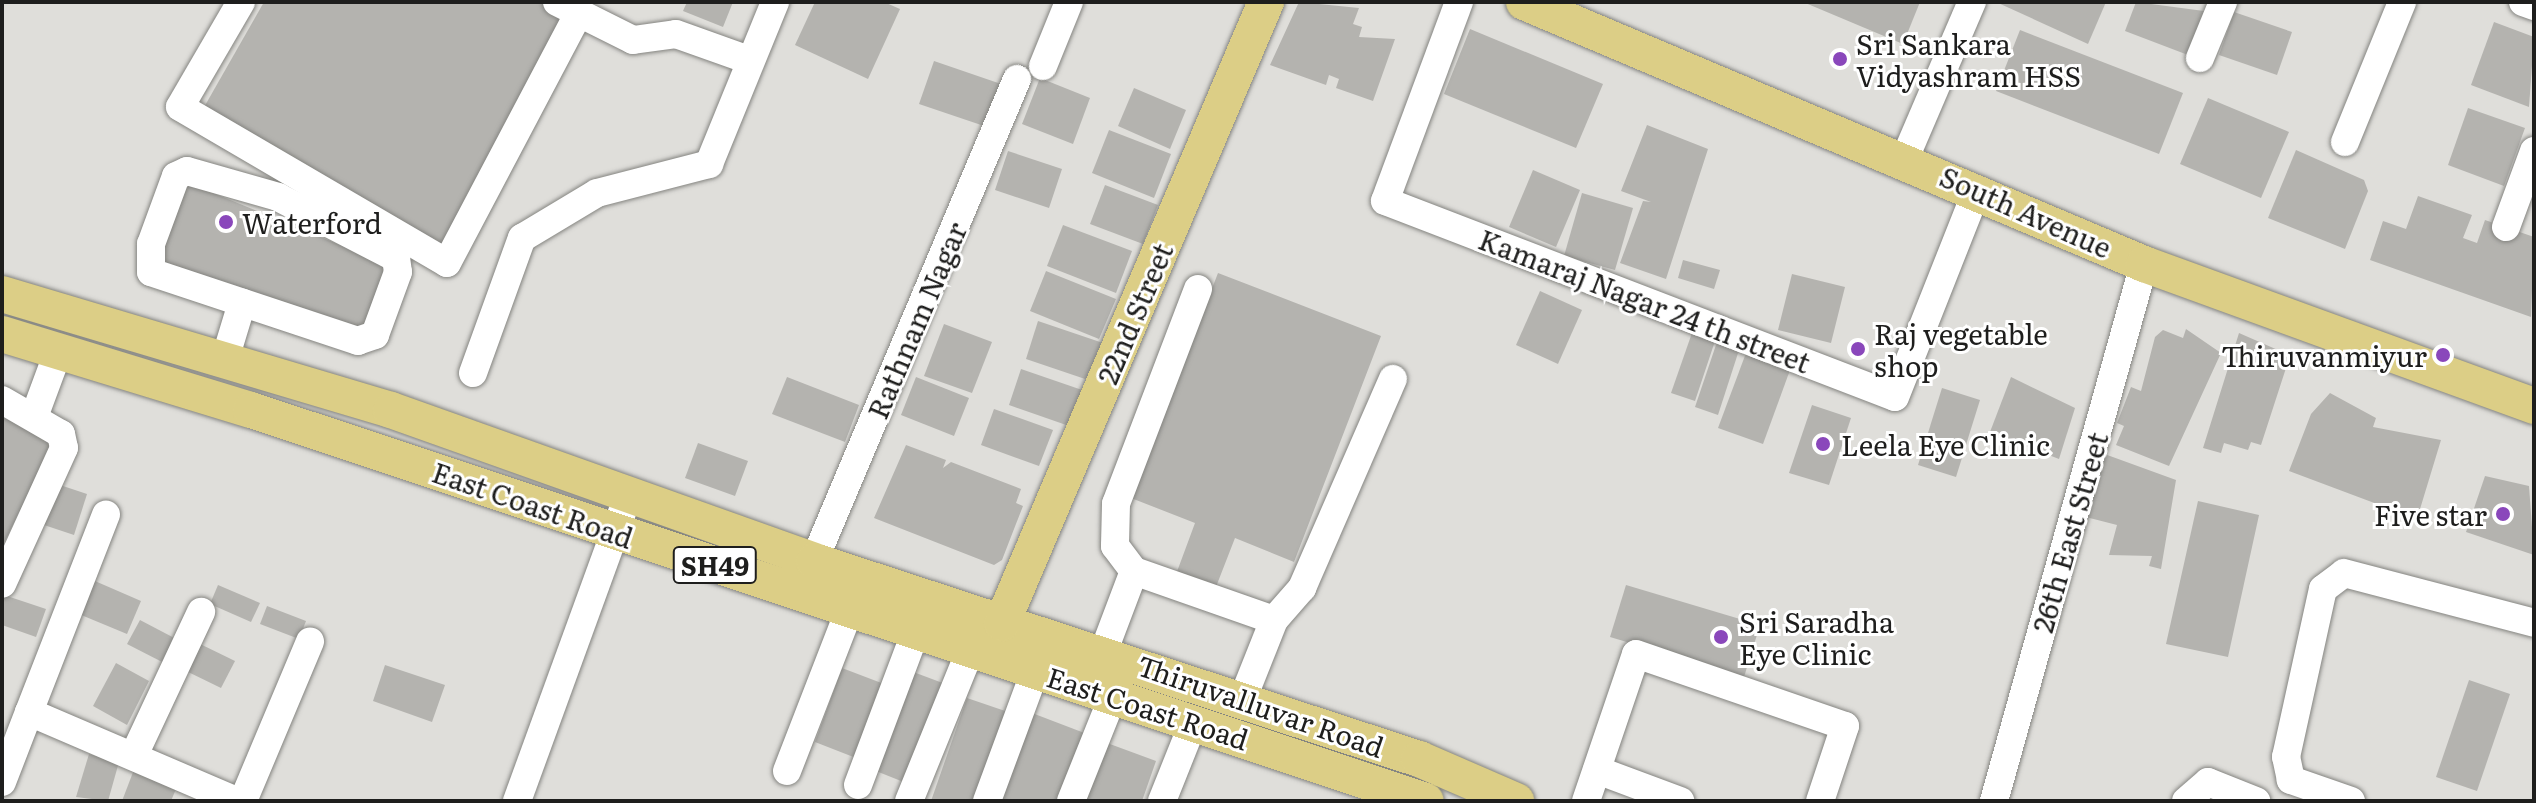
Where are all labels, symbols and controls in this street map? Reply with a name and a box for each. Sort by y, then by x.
place label: Sri Sankara Vidyashram HSS [1856,26,2081,92]
marker: Sri Sankara Vidyashram HSS [1831,50,1849,68]
street label: South Avenue [1935,158,2117,264]
place label: Waterford [242,205,382,239]
marker: Waterford [217,213,235,231]
street label: Rathnam Nagar [859,217,973,423]
street label: Kamaraj Nagar 24 th street [1474,221,1816,379]
street label: 22nd Street [1089,238,1179,388]
place label: Raj vegetable shop [1874,316,2048,382]
place label: Thiruvanmiyur [2221,338,2427,372]
marker: Raj vegetable shop [1849,340,1867,358]
marker: Thiruvanmiyur [2434,346,2452,364]
place label: Leela Eye Clinic [1841,427,2050,461]
street label: 26th East Street [2024,428,2114,636]
marker: Leela Eye Clinic [1812,433,1834,455]
street label: East Coast Road [428,454,638,554]
place label: Five star [2374,497,2487,531]
marker: Five star [2494,505,2512,523]
road number: SH49 [671,543,759,587]
place label: Sri Saradha Eye Clinic [1739,604,1894,670]
marker: Sri Saradha Eye Clinic [1710,626,1732,648]
street label: Thiruvalluvar Road [1133,647,1389,763]
street label: East Coast Road [1043,659,1253,755]

